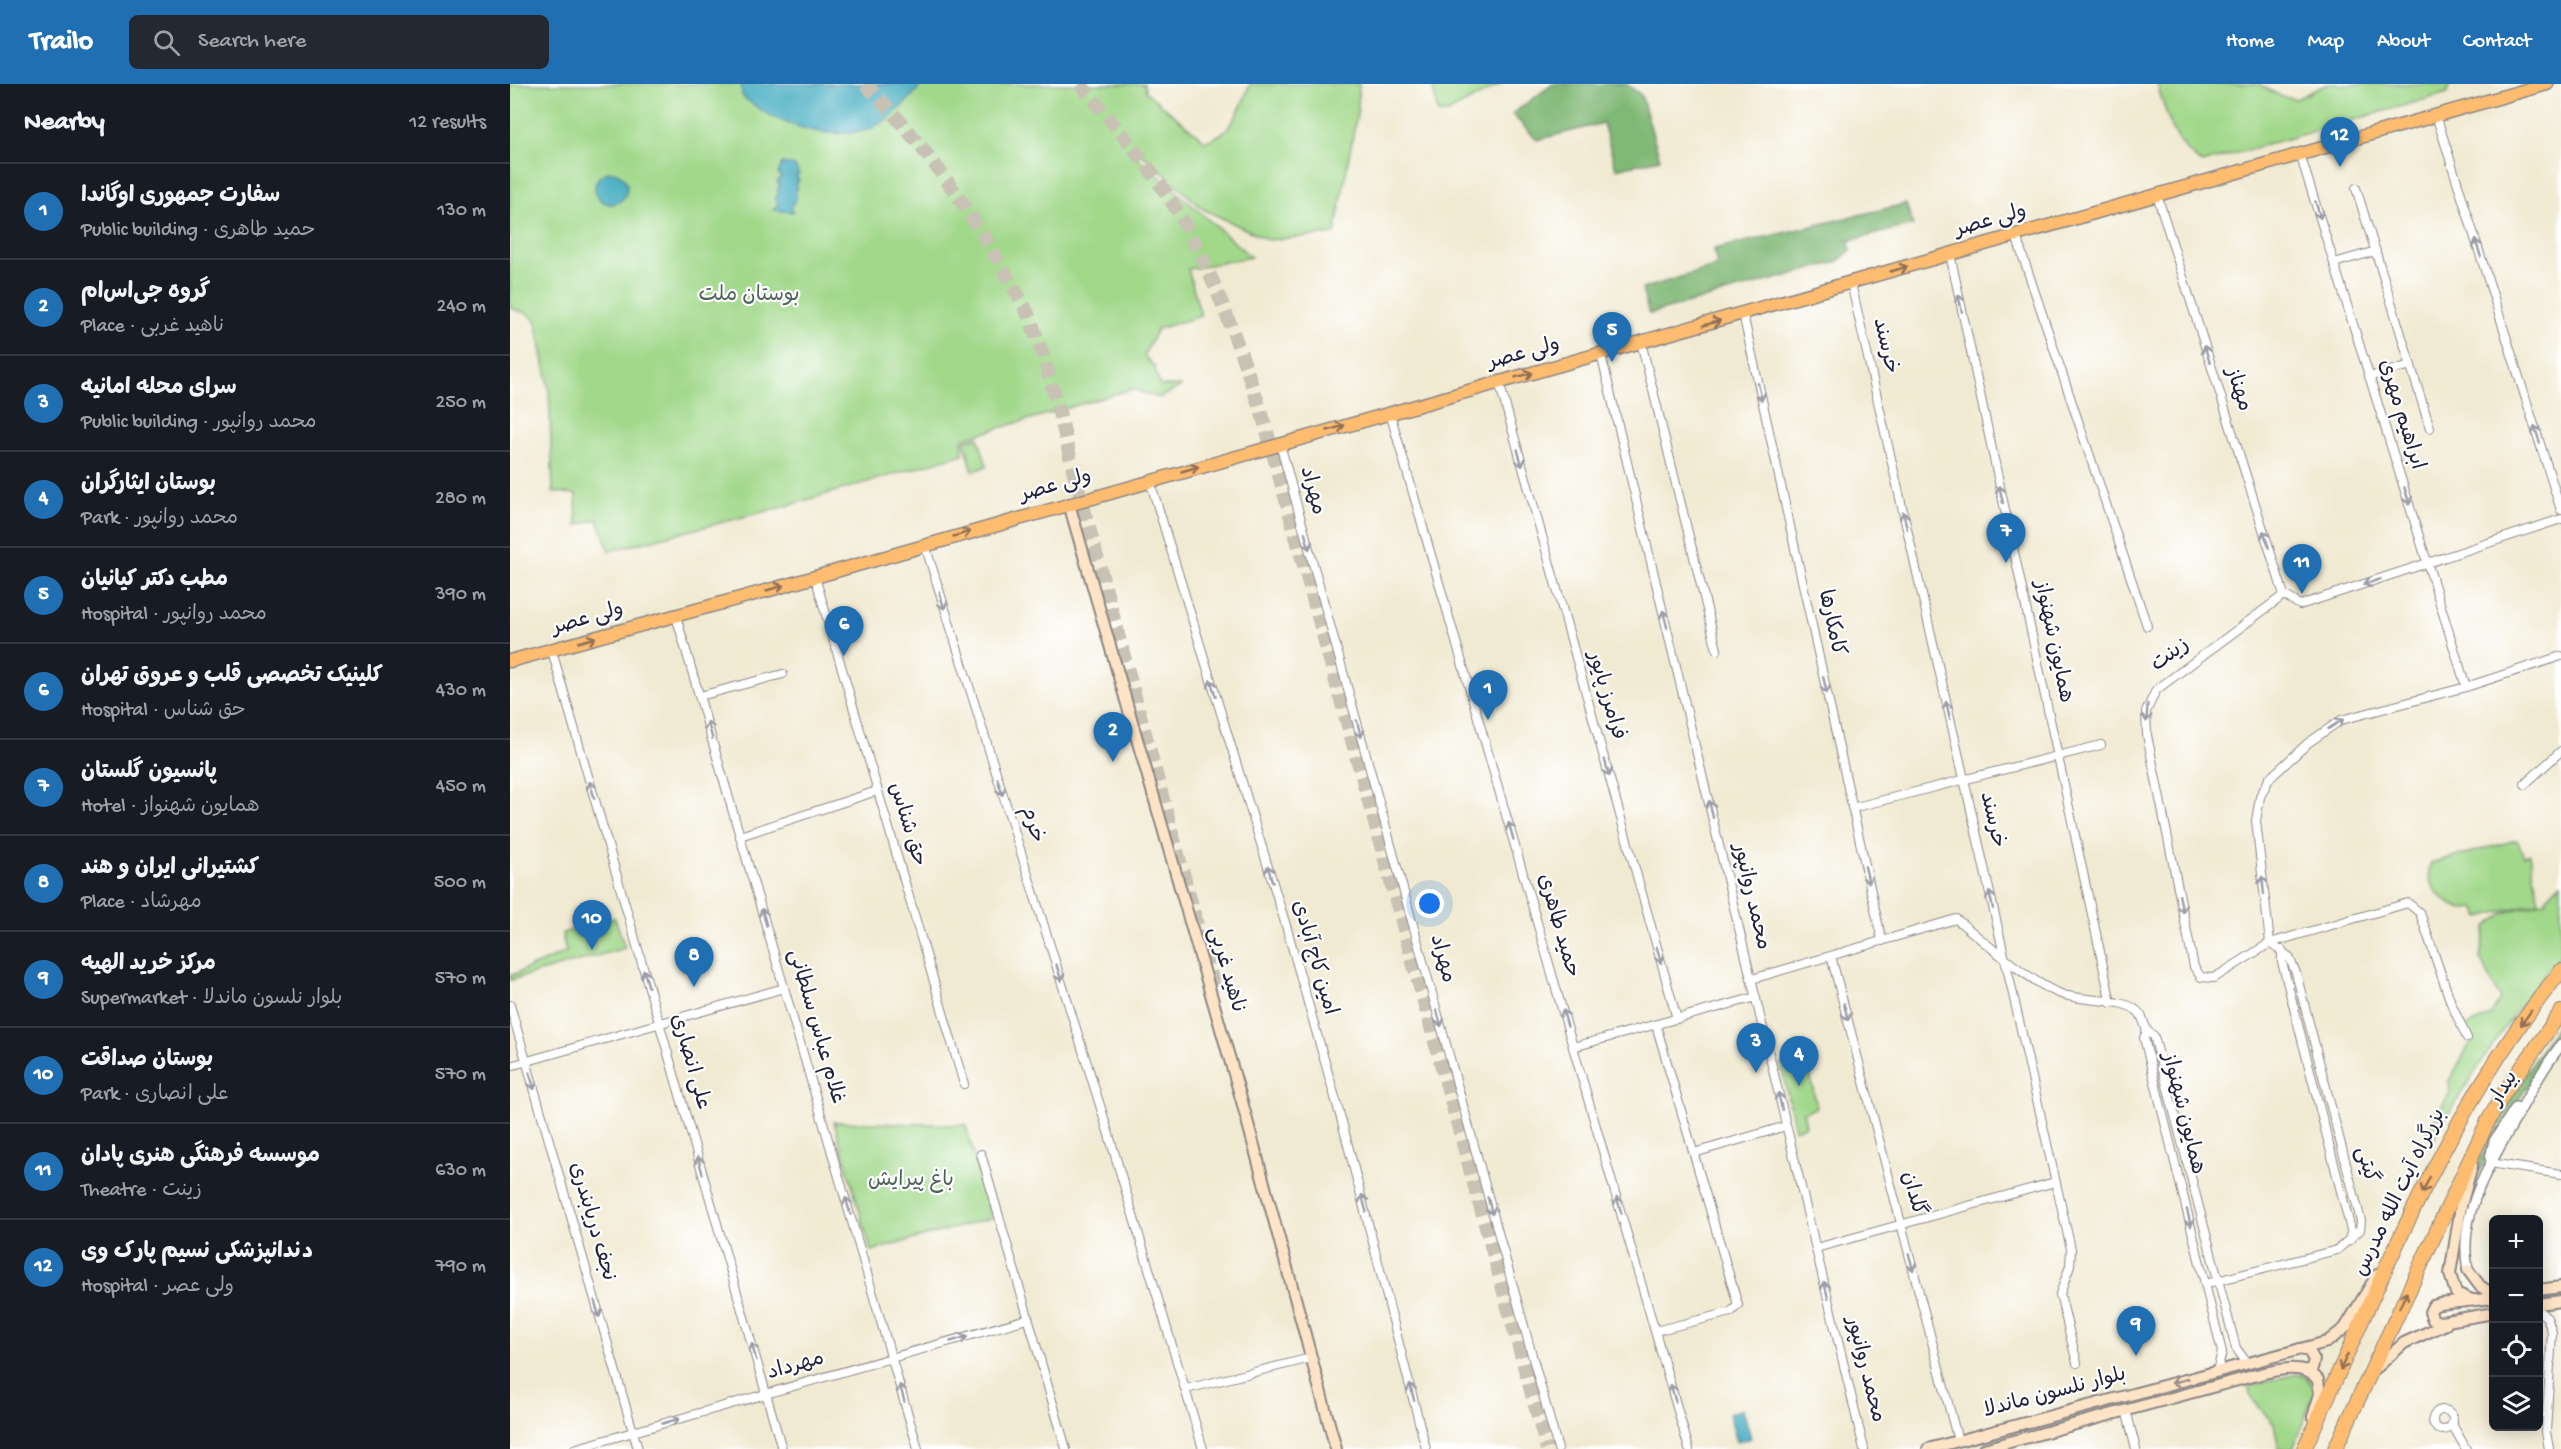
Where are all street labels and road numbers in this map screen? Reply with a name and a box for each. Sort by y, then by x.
street label: ولی عصر [1950,200,2030,245]
street label: خرسند [1865,316,1903,376]
street label: ولی عصر [1483,333,1563,377]
street label: ابراهیم مهری [2371,357,2429,473]
street label: مهناز [2218,363,2256,415]
street label: مهراد [1293,464,1329,518]
street label: ولی عصر [1015,465,1095,510]
street label: همایون شهنواز [2026,577,2077,705]
street label: کامکارها [1811,588,1849,658]
street label: ولی عصر [547,598,627,643]
street label: زینت [2147,633,2195,679]
street label: فرامرز پایور [1580,647,1630,743]
street label: حق شناس [881,780,931,870]
street label: خرسند [1972,790,2010,850]
street label: خرم [1014,804,1048,846]
street label: محمد روانپور [1725,840,1774,953]
street label: حمید طاهری [1530,871,1584,981]
street label: امین کاج آبادی [1285,897,1343,1018]
street label: ناهید غربی [1201,924,1249,1016]
street label: مهراد [1423,932,1459,986]
street label: غلام عباس سلطانی [781,947,849,1107]
street label: علی انصاری [663,1011,715,1113]
street label: همایون شهنواز [2154,1049,2209,1177]
street label: بیدار [2484,1067,2525,1113]
street label: بزرگراه آیت الله مدرس [2347,1104,2452,1281]
street label: گیتی [2348,1143,2385,1186]
street label: نجف دریابندری [562,1160,620,1284]
street label: گلدان [1894,1168,1933,1219]
street label: محمد روانپور [1838,1313,1889,1426]
street label: مهرداد [765,1347,827,1387]
street label: بلوار نلسون ماندلا [1981,1363,2129,1425]

